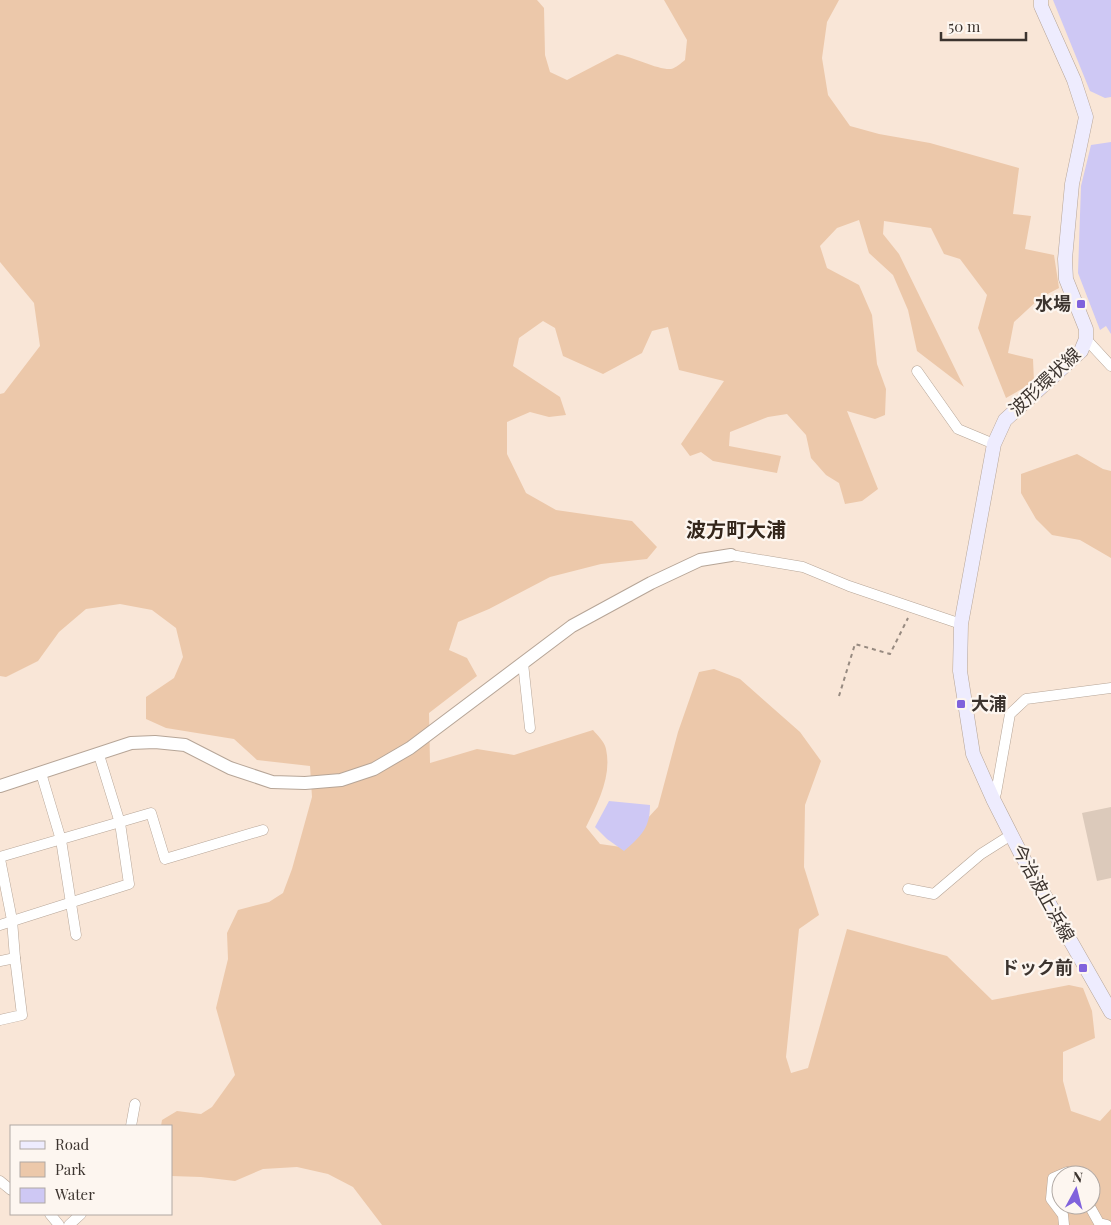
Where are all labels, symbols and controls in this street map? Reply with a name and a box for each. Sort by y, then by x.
scale bar [941,10,1026,42]
text: 50 m [948,16,981,36]
place label: 水場 [1035,291,1071,315]
marker: 水場 [1075,298,1087,310]
street label: 波形環状線 [1003,342,1085,421]
district label: 波方町大浦 [686,515,786,542]
place label: 大浦 [971,691,1007,715]
marker: 大浦 [955,698,967,710]
street label: 今治波止浜線 [1007,839,1081,946]
place label: ドック前 [1001,955,1073,979]
marker: ドック前 [1077,962,1089,974]
legend [10,1125,172,1215]
text: Road [55,1134,89,1154]
text: Park [55,1159,87,1179]
north arrow [1051,1165,1101,1215]
text: N [1071,1167,1084,1187]
text: Water [54,1184,95,1204]

